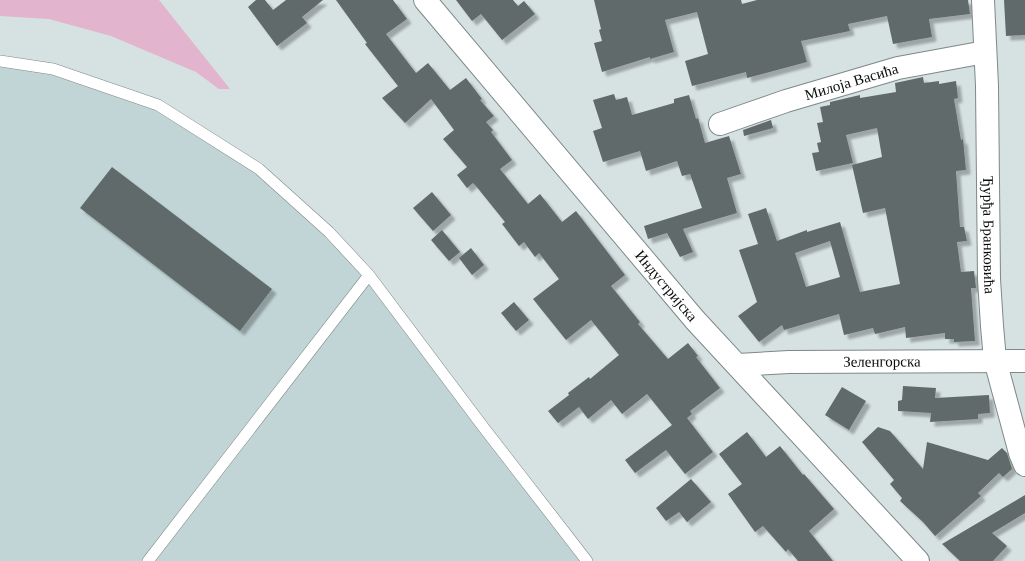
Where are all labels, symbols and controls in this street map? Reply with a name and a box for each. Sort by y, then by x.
street label: Милоја Васића [803,60,900,103]
street label: Ђурђа Бранковића [980,176,998,295]
street label: Индустријска [632,247,701,325]
street label: Зеленгорска [843,353,921,370]

